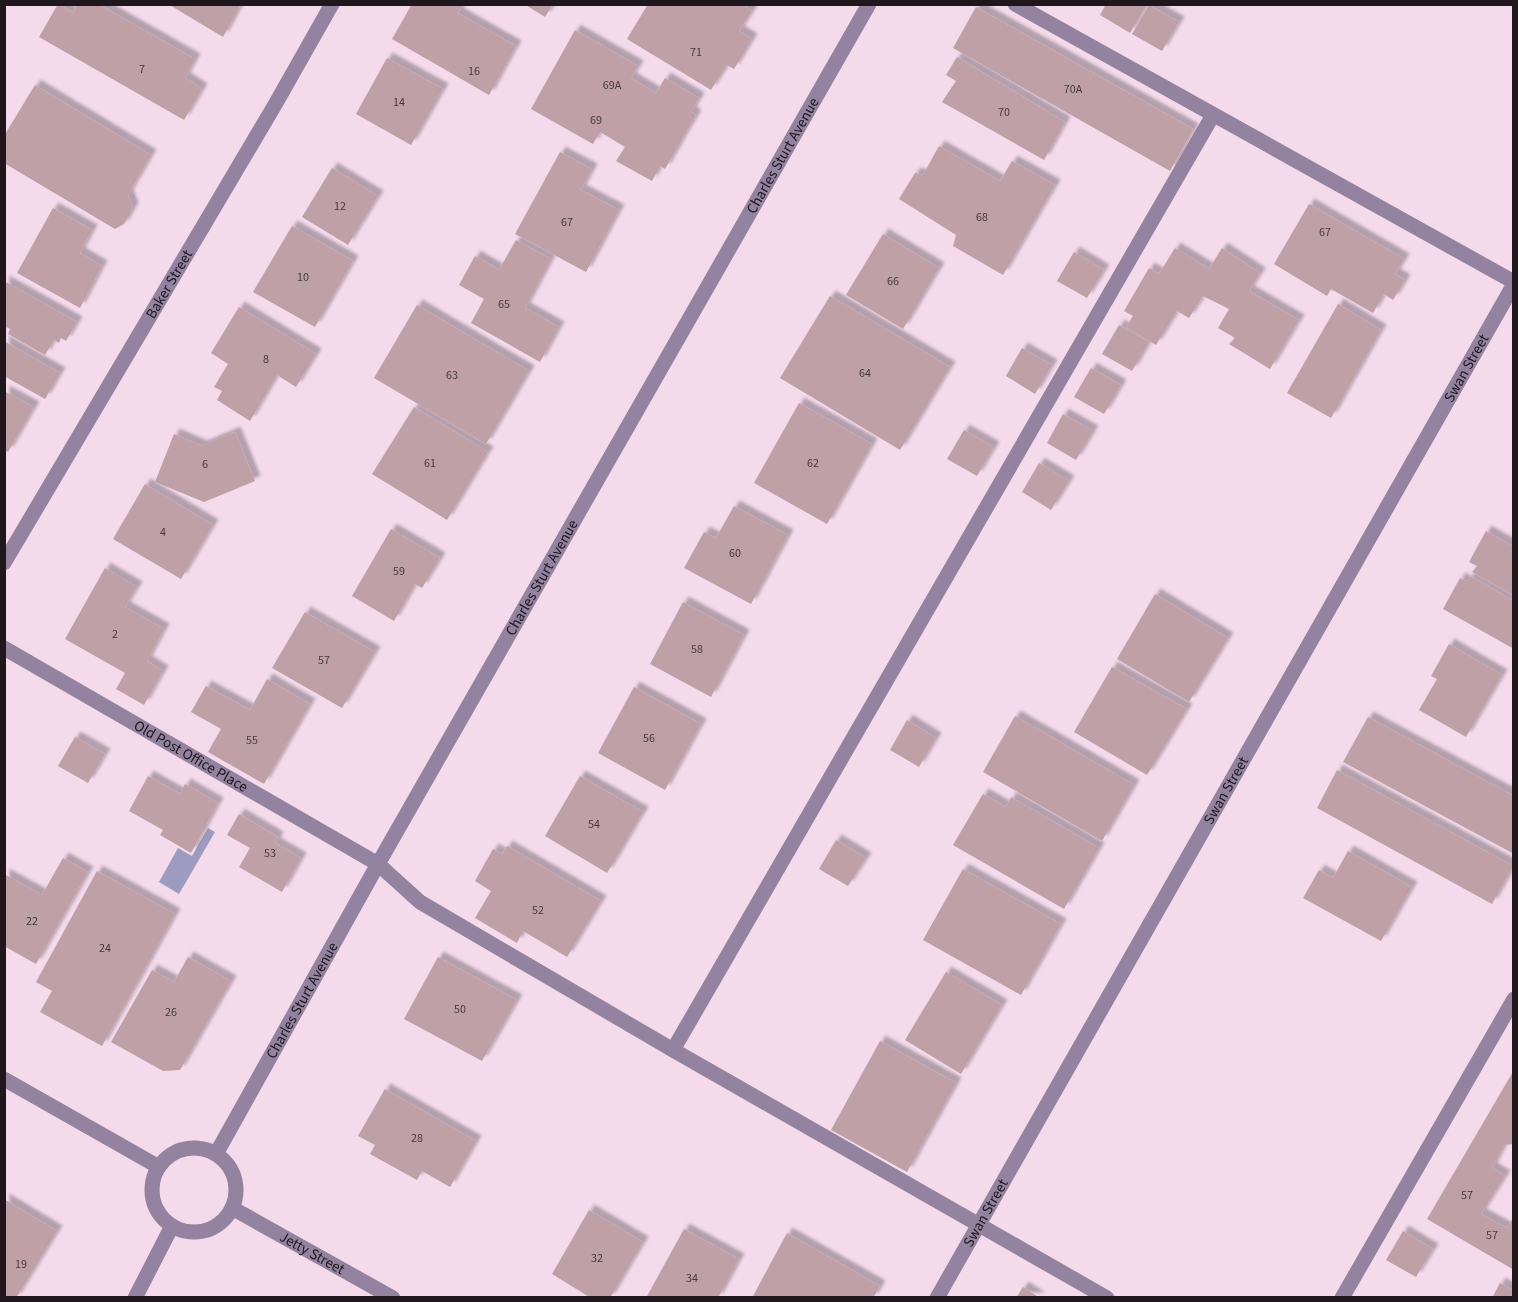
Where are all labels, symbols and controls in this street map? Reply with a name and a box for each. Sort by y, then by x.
house number: 71 [690,44,702,61]
house number: 7 [139,61,145,78]
house number: 16 [468,63,480,80]
house number: 69A [603,77,622,94]
house number: 70A [1064,81,1083,98]
house number: 14 [393,94,405,111]
street label: Charles Sturt Avenue [741,94,824,217]
house number: 70 [998,104,1010,121]
house number: 69 [590,112,602,129]
house number: 12 [334,198,346,215]
house number: 68 [976,209,988,226]
house number: 67 [561,214,573,231]
house number: 67 [1319,224,1331,241]
street label: Baker Street [140,246,198,323]
house number: 10 [297,269,309,286]
house number: 66 [887,273,899,290]
house number: 65 [498,296,510,313]
street label: Swan Street [1438,330,1494,406]
house number: 8 [263,351,269,368]
house number: 64 [859,365,871,382]
house number: 63 [446,367,458,384]
house number: 61 [424,455,436,472]
house number: 62 [807,455,819,472]
house number: 6 [202,456,208,473]
street label: Charles Sturt Avenue [500,516,583,640]
house number: 4 [160,524,166,541]
house number: 60 [729,545,741,562]
house number: 59 [393,563,405,580]
house number: 2 [112,626,118,643]
house number: 58 [691,641,703,658]
house number: 57 [318,652,330,669]
street label: Old Post Office Place [130,715,252,797]
house number: 56 [643,730,655,747]
house number: 55 [246,732,258,749]
street label: Swan Street [1198,753,1254,828]
house number: 54 [588,816,600,833]
house number: 53 [264,845,276,862]
house number: 52 [532,902,544,919]
house number: 22 [26,913,38,930]
street label: Charles Sturt Avenue [261,938,343,1062]
house number: 24 [99,940,111,957]
house number: 50 [454,1001,466,1018]
house number: 26 [165,1004,177,1021]
house number: 28 [411,1130,423,1147]
street label: Swan Street [958,1175,1013,1251]
house number: 57 [1461,1187,1473,1204]
street label: Jetty Street [276,1226,349,1280]
house number: 57 [1486,1227,1498,1244]
house number: 32 [591,1250,603,1267]
house number: 19 [15,1256,27,1273]
house number: 34 [686,1270,698,1287]

